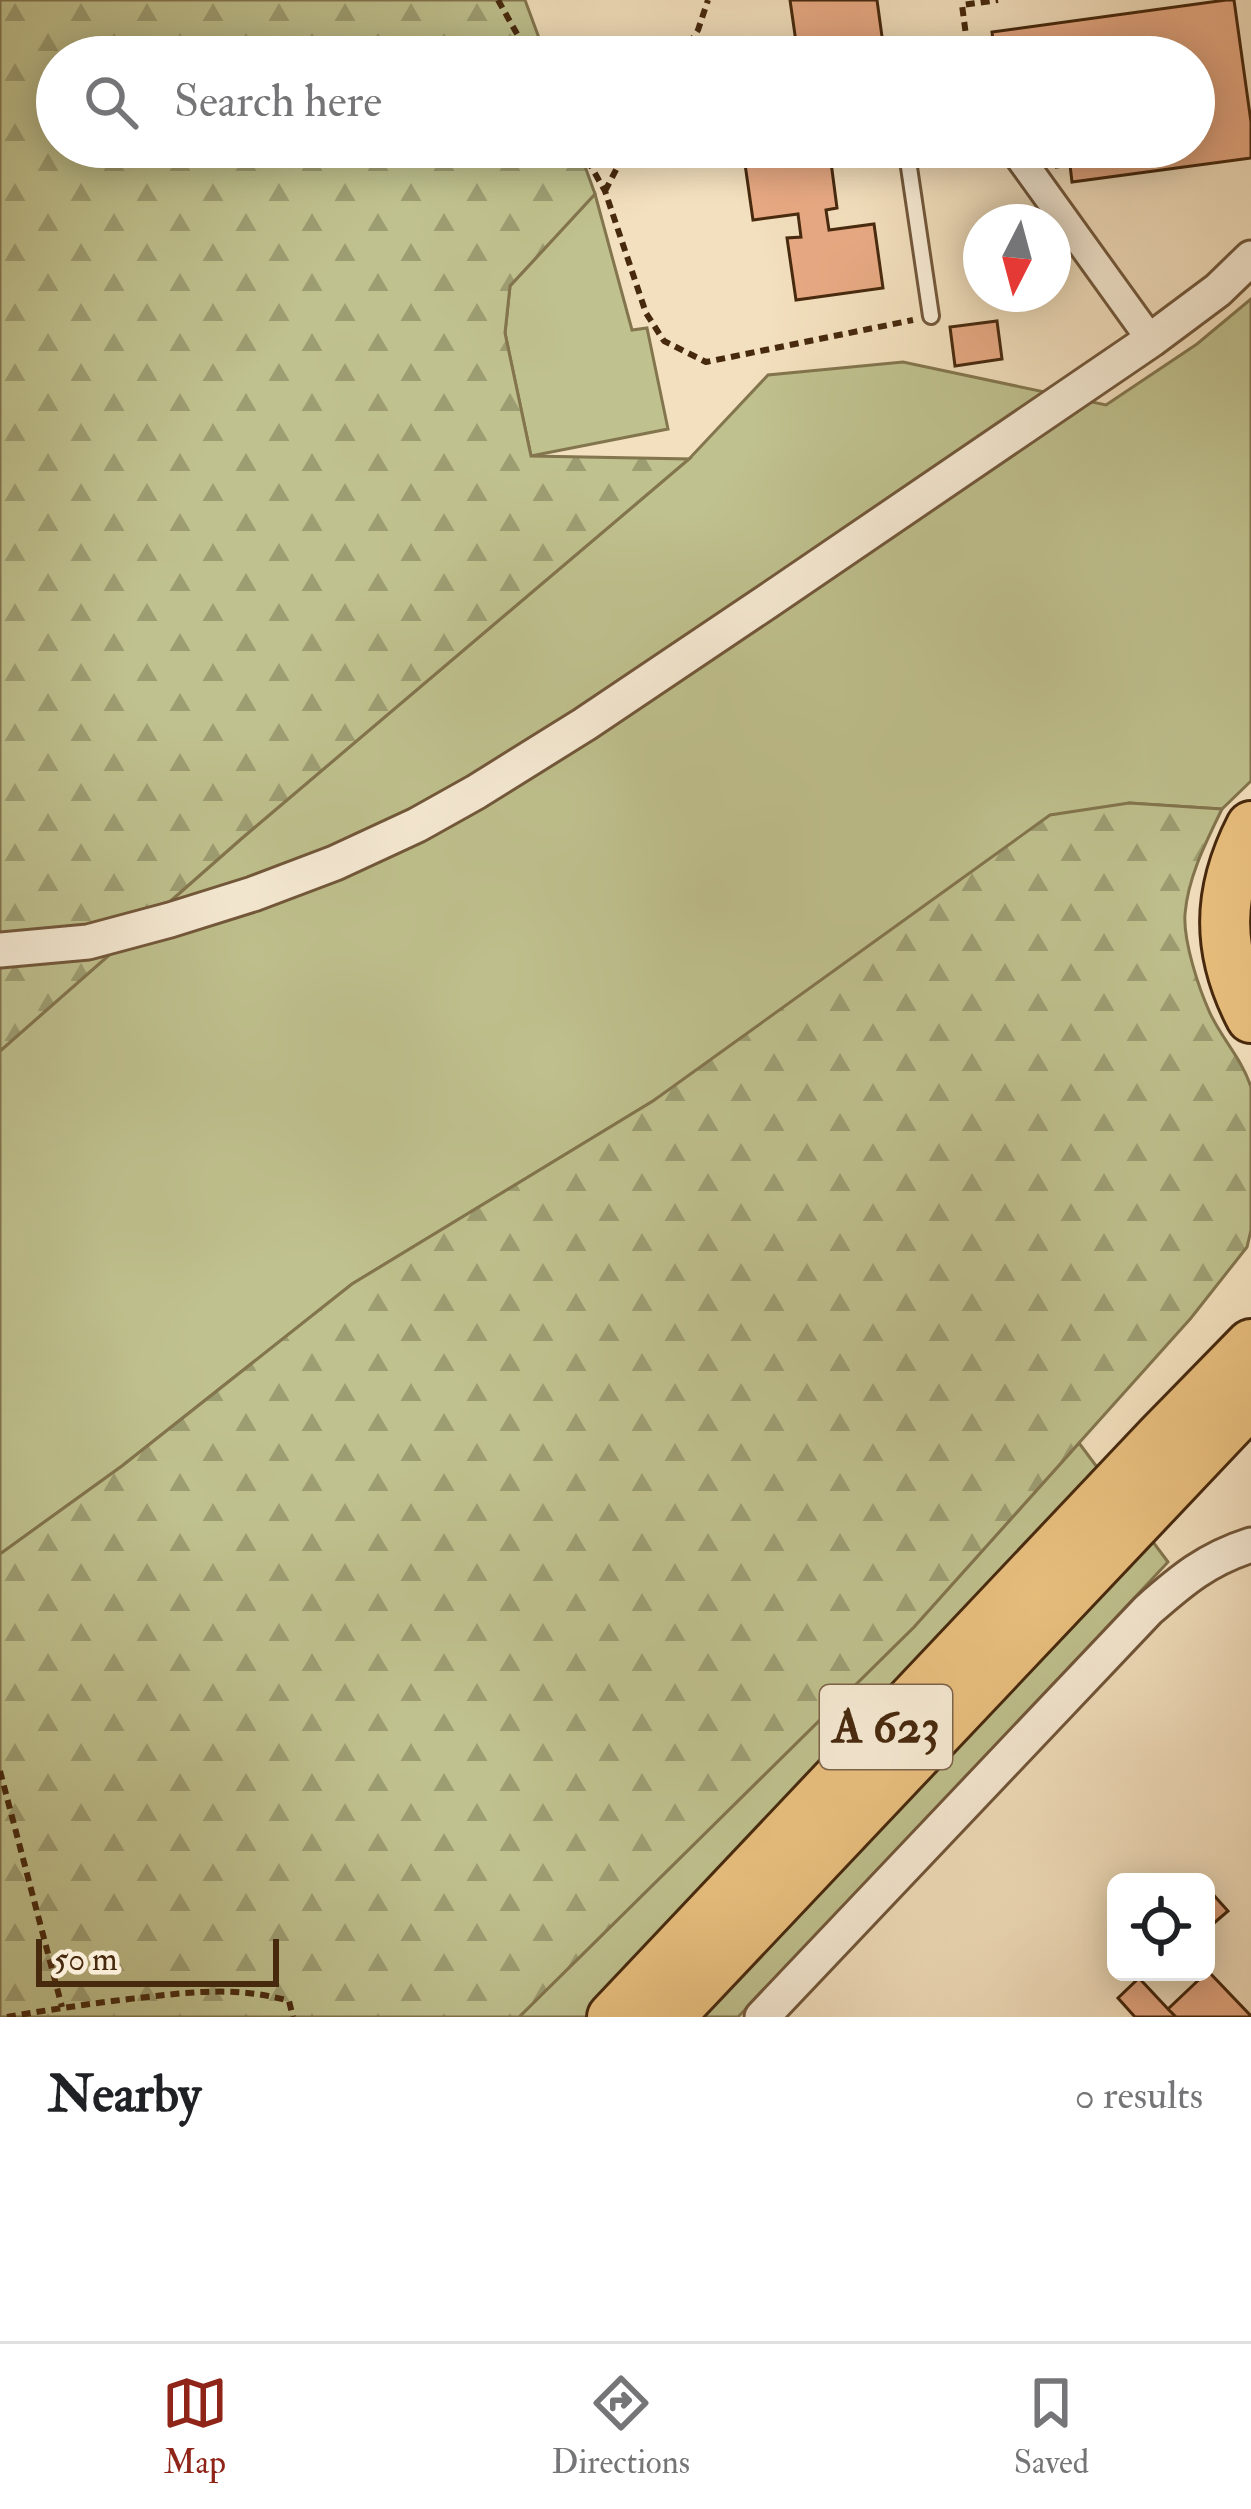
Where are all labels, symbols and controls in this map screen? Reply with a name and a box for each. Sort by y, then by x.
search box [36,36,1215,168]
icon: search [78,69,144,135]
text: Search here [174,74,382,130]
north arrow [963,204,1071,312]
road number: A 623 [820,1685,952,1769]
map controls [1107,1873,1215,1981]
button: locate [1107,1873,1215,1981]
scale bar [36,1933,279,1986]
text: 50 m [54,1939,118,1980]
text: Nearby [48,2063,201,2127]
text: 0 results [1075,2071,1203,2120]
tab: Map [162,2370,228,2483]
tab: Directions [552,2370,690,2483]
tab: Saved [1014,2370,1089,2483]

